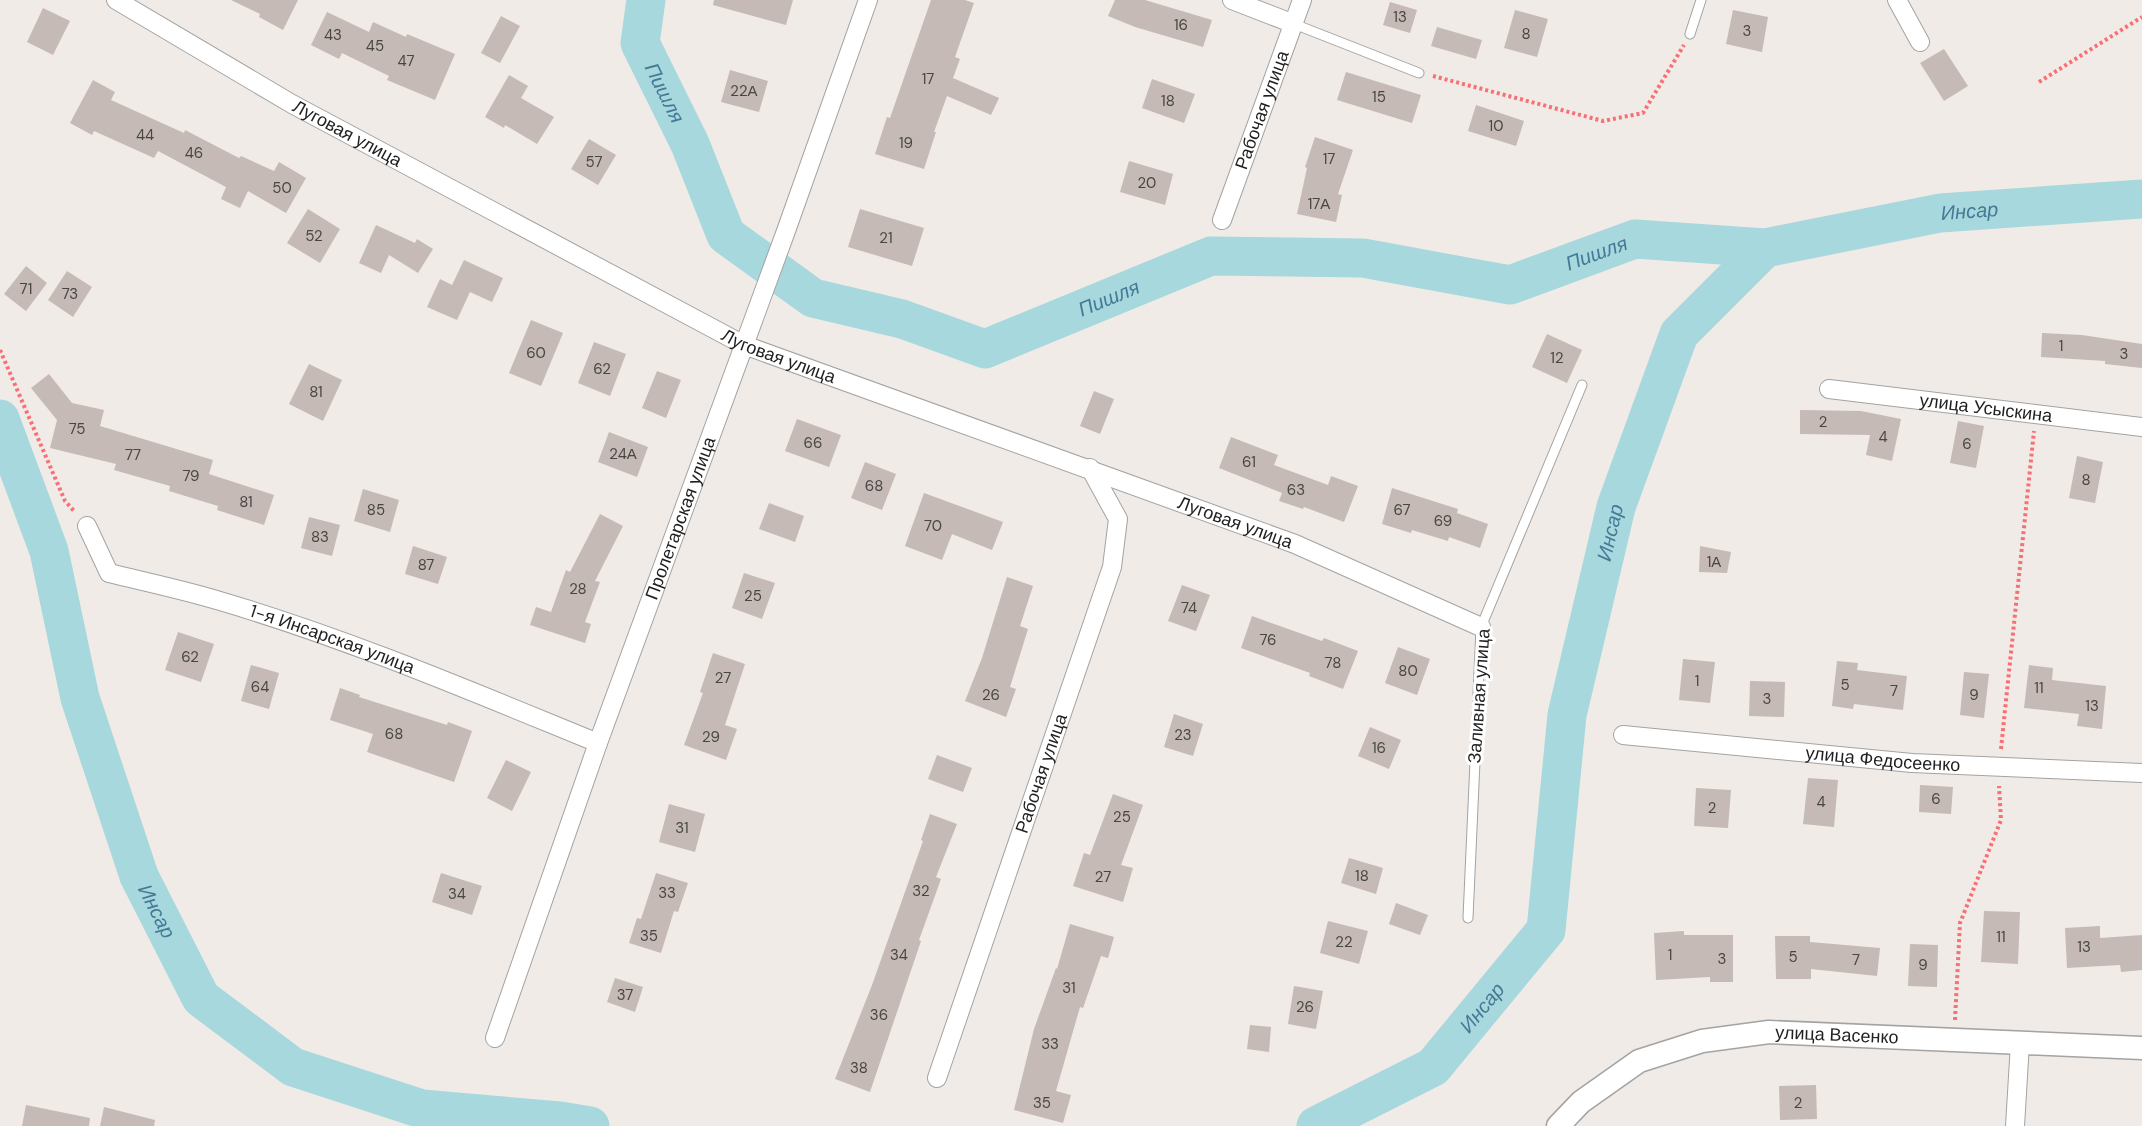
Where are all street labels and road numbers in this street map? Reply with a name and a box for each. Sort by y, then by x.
street label: Рабочая улица [1229,46,1295,173]
street label: Луговая улица [288,94,407,173]
street label: Луговая улица [717,323,840,389]
street label: улица Усыскина [1918,388,2054,428]
street label: Пролетарская улица [640,432,722,603]
street label: Луговая улица [1174,491,1297,555]
street label: 1-я Инсарская улица [247,599,419,680]
street label: Заливная улица [1462,627,1496,764]
street label: Рабочая улица [1010,709,1073,836]
street label: улица Федосеенко [1804,741,1961,777]
street label: улица Васенко [1775,1020,1899,1050]

